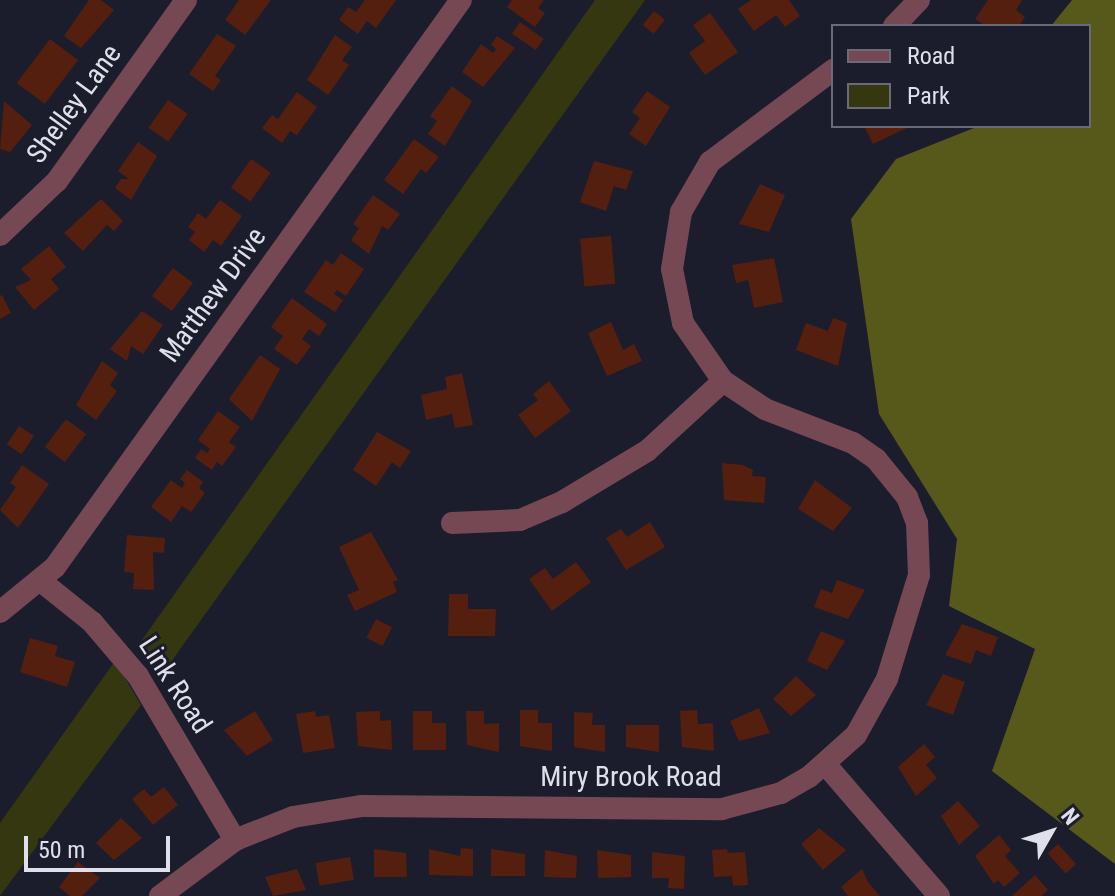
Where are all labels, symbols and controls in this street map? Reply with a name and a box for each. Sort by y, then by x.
legend [831,24,1091,128]
street label: Shelley Lane [20,38,128,170]
text: Road [907,42,955,70]
text: Park [907,82,950,110]
street label: Matthew Drive [153,221,273,369]
street label: Link Road [131,630,219,740]
street label: Miry Brook Road [540,760,722,794]
north arrow [1011,792,1091,872]
text: N [1056,803,1084,830]
scale bar [28,820,174,870]
text: 50 m [38,836,85,864]

